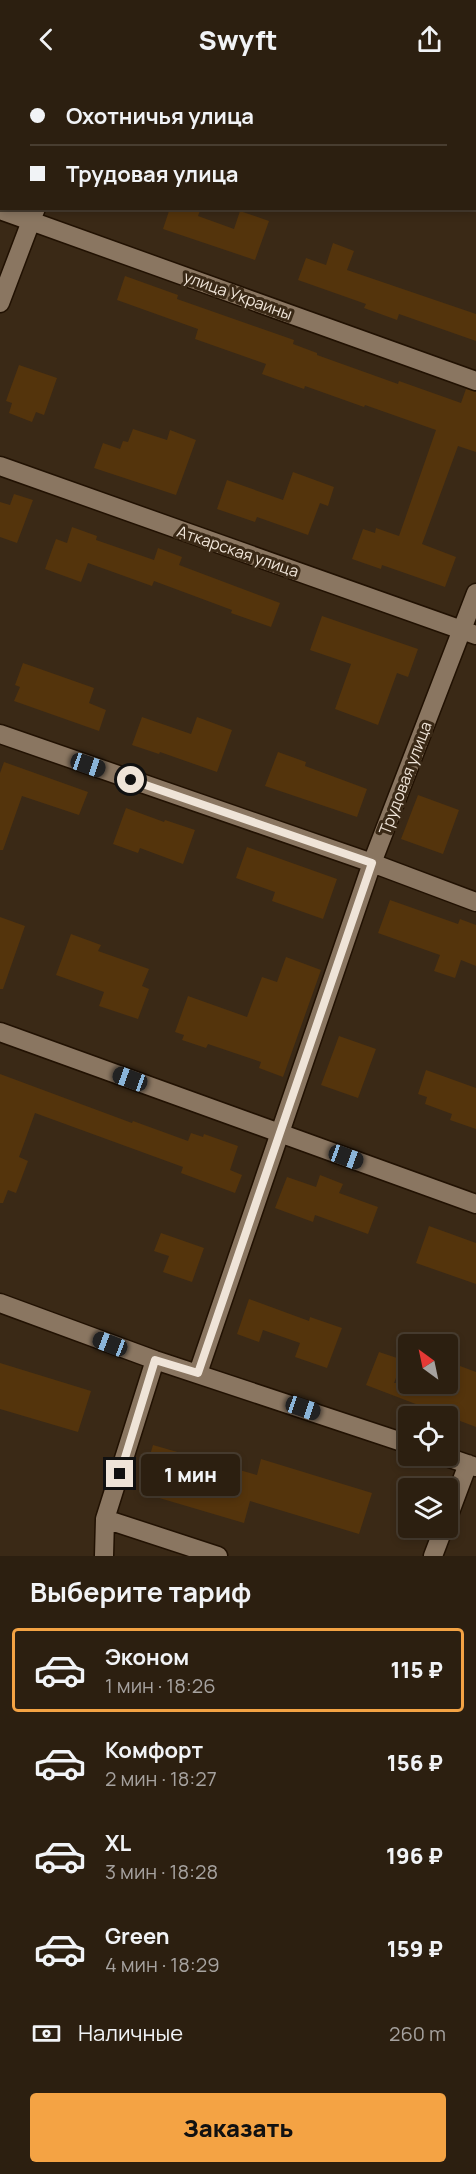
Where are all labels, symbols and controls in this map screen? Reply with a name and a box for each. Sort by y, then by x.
text: Swyft [199,21,277,58]
icon: back [30,23,63,56]
icon: share [413,23,446,56]
text: Охотничья улица [66,101,254,131]
text: Трудовая улица [66,159,239,189]
street label: улица Украины [181,265,295,325]
street label: Аткарская улица [174,520,302,582]
street label: Трудовая улица [373,718,437,838]
car [68,751,108,779]
route start [117,766,144,793]
car [110,1064,150,1094]
car [326,1142,366,1172]
car [90,1329,130,1359]
north arrow [398,1334,458,1394]
map controls [398,1334,458,1538]
car [283,1394,323,1422]
button: locate [398,1406,458,1466]
callout: 1 мин [141,1453,240,1495]
route end [106,1460,133,1487]
text: 1 мин [164,1461,217,1488]
button: layers [398,1478,458,1538]
text: Выберите тариф [30,1573,251,1610]
text: Эконом [105,1642,189,1672]
icon: car [33,1643,87,1697]
text: 115 ₽ [390,1655,443,1685]
text: 1 мин · 18:26 [105,1672,216,1699]
text: Комфорт [105,1735,203,1765]
icon: car [33,1736,87,1790]
text: 156 ₽ [387,1748,443,1778]
text: 2 мин · 18:27 [105,1765,217,1792]
text: XL [105,1828,131,1858]
icon: car [33,1829,87,1883]
text: 196 ₽ [386,1841,443,1871]
text: 3 мин · 18:28 [105,1858,218,1885]
text: Green [105,1921,170,1951]
icon: car [33,1922,87,1976]
text: 159 ₽ [387,1934,443,1964]
text: 4 мин · 18:29 [105,1951,220,1978]
icon: cash [30,2017,63,2050]
text: Наличные [78,2018,183,2048]
text: 260 m [389,2020,446,2047]
button: Заказать [30,2093,446,2162]

